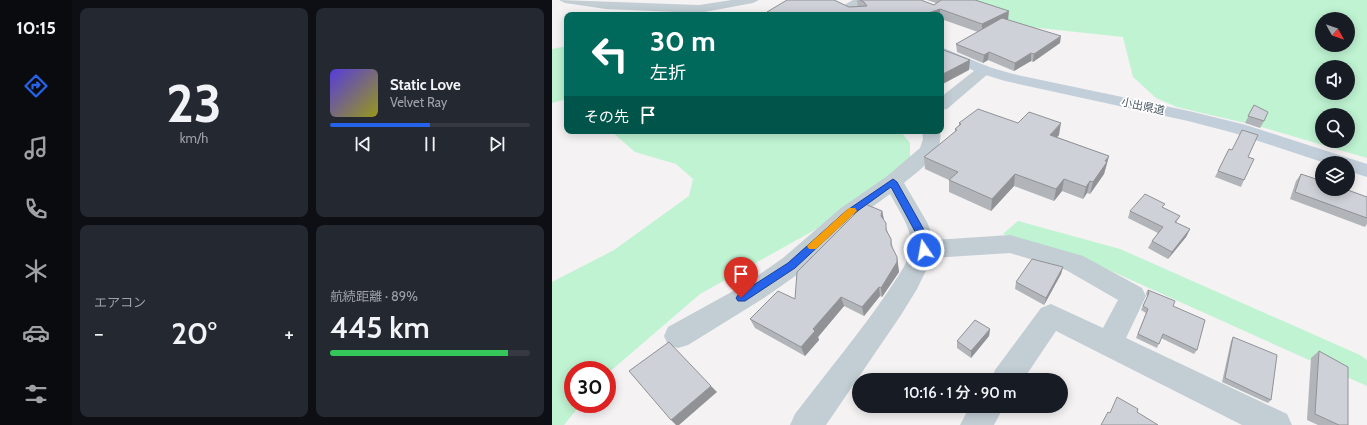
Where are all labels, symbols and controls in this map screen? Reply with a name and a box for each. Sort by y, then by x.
north arrow [1315,12,1355,52]
map controls [1315,12,1355,196]
text: 10:15 [16,17,56,39]
text: 30 m [650,24,716,58]
icon: left [584,28,636,80]
button: sound [1315,60,1355,100]
text: 左折 [650,62,686,84]
icon: directions [22,72,50,100]
text: 23 [166,72,222,135]
text: Static Love [390,76,461,94]
text: Velvet Ray [390,94,447,110]
street label: 小出県道 [1120,95,1166,117]
icon: arrive [637,104,659,126]
text: その先 [584,108,629,126]
button: search [1315,108,1355,148]
text: km/h [180,130,208,146]
icon: previous [352,133,374,155]
icon: pause [419,133,441,155]
icon: next [486,133,508,155]
icon: music [22,134,50,162]
button: layers [1315,156,1355,196]
icon: phone [22,195,50,223]
position arrow [903,229,945,271]
icon: climate [22,257,50,285]
pin [724,257,758,298]
icon: arrive [730,263,752,285]
text: 航続距離 · 89% [330,288,418,304]
text: エアコン [94,294,146,310]
text: 445 km [330,309,430,346]
text: 20° [171,315,217,352]
icon: car [22,319,50,347]
text: − [94,320,104,347]
text: + [284,320,294,347]
speed limit sign: 30 [564,361,616,413]
icon: filters [22,380,50,408]
text: 10:16 · 1 分 · 90 m [904,384,1016,402]

